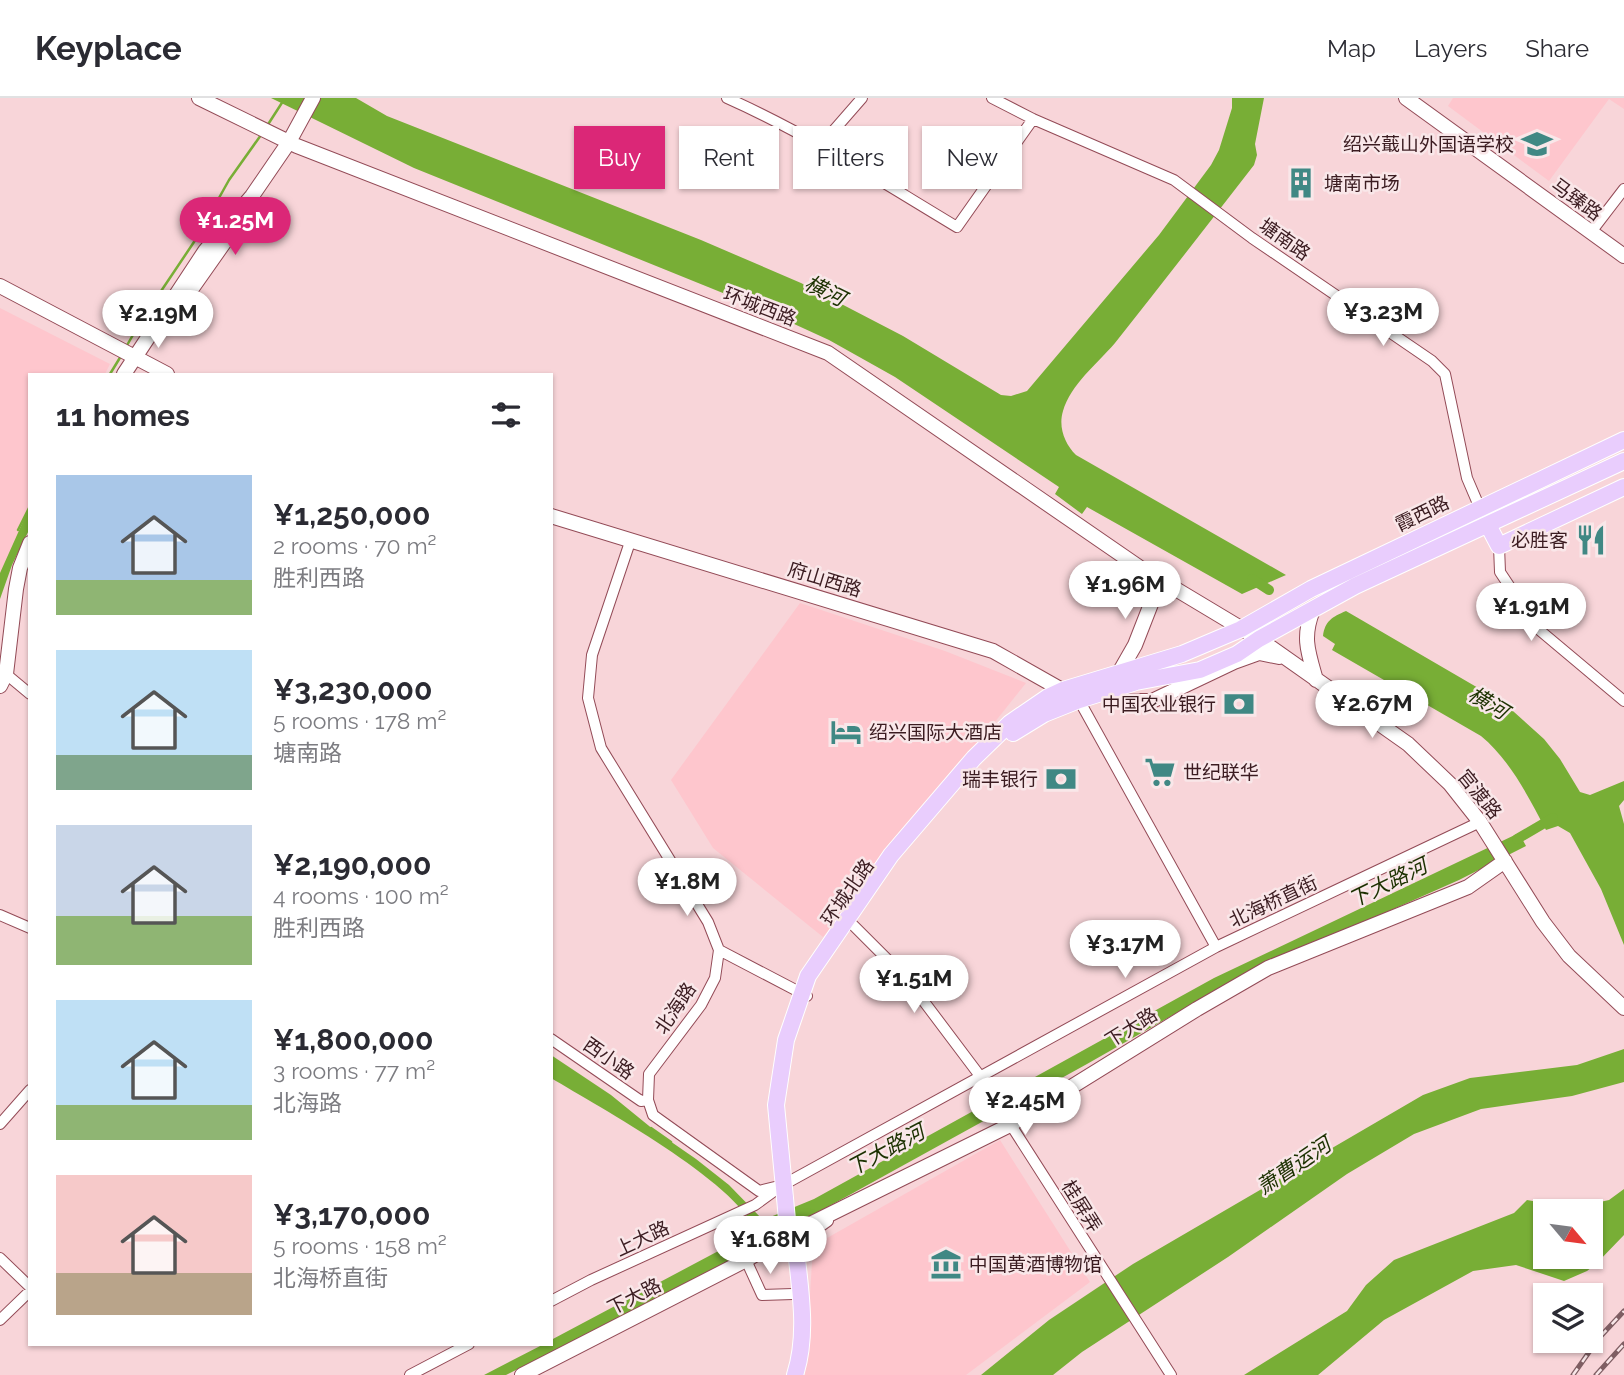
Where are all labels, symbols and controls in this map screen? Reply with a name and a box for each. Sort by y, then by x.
text: Keyplace [35,29,182,68]
text: Map [1327,34,1376,63]
text: Layers [1414,34,1487,63]
text: Share [1525,34,1589,63]
chip: Buy [574,126,665,189]
chip: Rent [679,126,779,189]
chip: Filters [793,126,908,189]
chip: New [922,126,1022,189]
school or university icon: 绍兴蕺山外国语学校 [1520,127,1554,161]
place label: 绍兴蕺山外国语学校 [1343,133,1514,155]
building icon: 塘南市场 [1284,166,1318,200]
place label: 塘南市场 [1324,172,1400,194]
street label: 马臻路 [1547,173,1607,225]
pin: ¥1.25M [178,198,292,257]
text: ¥1.25M [196,206,274,233]
street label: 塘南路 [1255,214,1315,264]
water label: 横河 [801,270,853,313]
street label: 环城西路 [721,282,799,330]
pin: ¥3.23M [1326,288,1440,348]
pin: ¥2.19M [101,290,215,350]
text: ¥3.23M [1343,297,1423,324]
text: ¥2.19M [118,299,198,326]
icon: filters [487,396,525,434]
text: 11 homes [56,398,190,433]
street label: 霞西路 [1392,491,1452,535]
text: ¥1,250,000 [273,497,430,532]
icon: home [112,503,196,587]
restaurant icon: 必胜客 [1574,523,1608,557]
place label: 必胜客 [1511,529,1568,551]
text: 2 rooms · 70 m² [273,532,436,559]
street label: 府山西路 [785,557,865,601]
pin: ¥1.96M [1068,561,1182,621]
text: 胜利西路 [273,564,365,591]
text: ¥1.96M [1085,570,1165,597]
pin: ¥1.91M [1474,584,1588,643]
text: ¥1.91M [1492,592,1570,619]
text: ¥3,230,000 [273,672,432,707]
icon: home [112,678,196,762]
pin: ¥2.67M [1315,680,1429,740]
water label: 横河 [1464,681,1516,726]
bank icon: 中国农业银行 [1222,687,1256,721]
text: ¥2.67M [1331,689,1413,716]
place label: 中国农业银行 [1102,693,1216,715]
text: 5 rooms · 178 m² [273,707,446,734]
hotel icon: 绍兴国际大酒店 [829,715,863,749]
place label: 绍兴国际大酒店 [869,721,1002,743]
text: 塘南路 [273,739,342,766]
supermarket icon: 世纪联华 [1143,755,1177,789]
place label: 世纪联华 [1183,761,1259,783]
bank icon: 瑞丰银行 [1044,762,1078,796]
street label: 官渡路 [1454,765,1506,823]
place label: 瑞丰银行 [962,768,1038,790]
text: ¥2,190,000 [273,847,431,882]
water label: 下大路河 [1345,851,1435,912]
icon: home [112,853,196,937]
street label: 环城北路 [816,855,878,929]
pin: ¥1.8M [638,858,736,918]
text: ¥1.8M [654,867,720,894]
street label: 北海桥直街 [1225,871,1321,931]
text: 4 rooms · 100 m² [273,882,449,909]
text: 胜利西路 [273,914,365,941]
pin: ¥3.17M [1068,920,1182,980]
text: ¥3.17M [1086,929,1164,956]
pin: ¥1.51M [857,956,971,1015]
text: ¥1.51M [876,964,952,991]
street label: 北海路 [650,978,700,1038]
street label: 下大路 [1101,1003,1161,1051]
text: ¥1,800,000 [273,1022,433,1057]
icon: home [112,1028,196,1112]
street label: 西小路 [579,1033,639,1083]
text: 3 rooms · 77 m² [273,1057,435,1084]
pin: ¥2.45M [968,1077,1082,1137]
text: ¥2.45M [985,1086,1065,1113]
text: 北海路 [273,1089,342,1116]
water label: 下大路河 [843,1117,932,1180]
water label: 萧曹运河 [1252,1129,1339,1199]
street label: 桂屏弄 [1058,1176,1106,1236]
text: ¥3,170,000 [273,1197,430,1232]
north arrow [1533,1199,1603,1269]
map controls [1533,1199,1603,1353]
icon: home [112,1203,196,1287]
street label: 上大路 [612,1216,672,1260]
pin: ¥1.68M [713,1216,827,1276]
text: ¥1.68M [730,1225,810,1252]
text: 5 rooms · 158 m² [273,1232,447,1259]
museum icon: 中国黄酒博物馆 [929,1247,963,1281]
place label: 中国黄酒博物馆 [969,1253,1102,1275]
text: 北海桥直街 [273,1264,388,1291]
street label: 下大路 [604,1273,664,1319]
button: layers [1533,1283,1603,1353]

